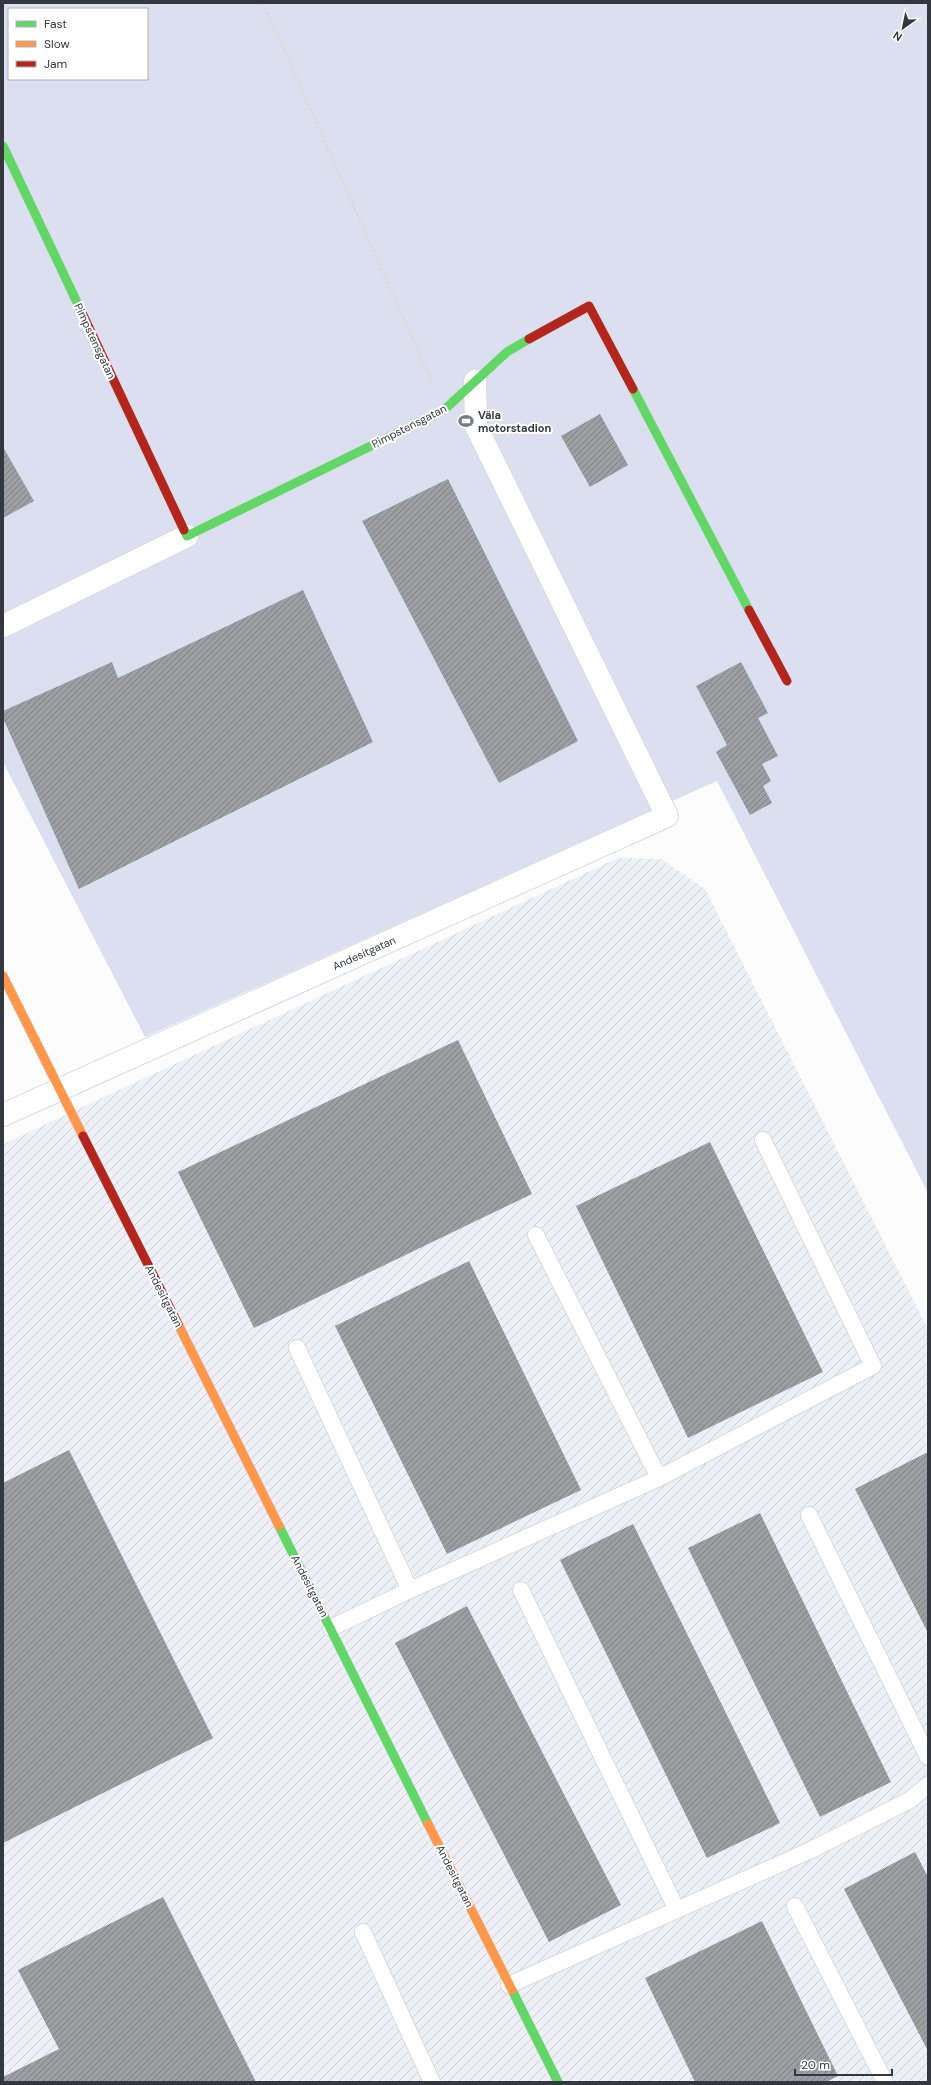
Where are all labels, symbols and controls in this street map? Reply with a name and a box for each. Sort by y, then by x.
legend [8,8,148,80]
north arrow [883,8,923,48]
text: Fast [44,16,67,32]
text: N [890,28,905,44]
text: Slow [44,36,70,52]
text: Jam [44,56,67,72]
street label: Pimpstensgatan [71,301,119,381]
street label: Pimpstensgatan [369,401,449,451]
place label: Väla motorstadion [478,408,551,435]
sports icon: Väla motorstadion [457,412,475,430]
street label: Andesitgatan [330,933,398,973]
street label: Andesitgatan [142,1263,186,1329]
street label: Andesitgatan [288,1553,332,1619]
street label: Andesitgatan [433,1843,477,1909]
scale bar [795,2051,892,2077]
text: 20 m [801,2057,830,2073]

